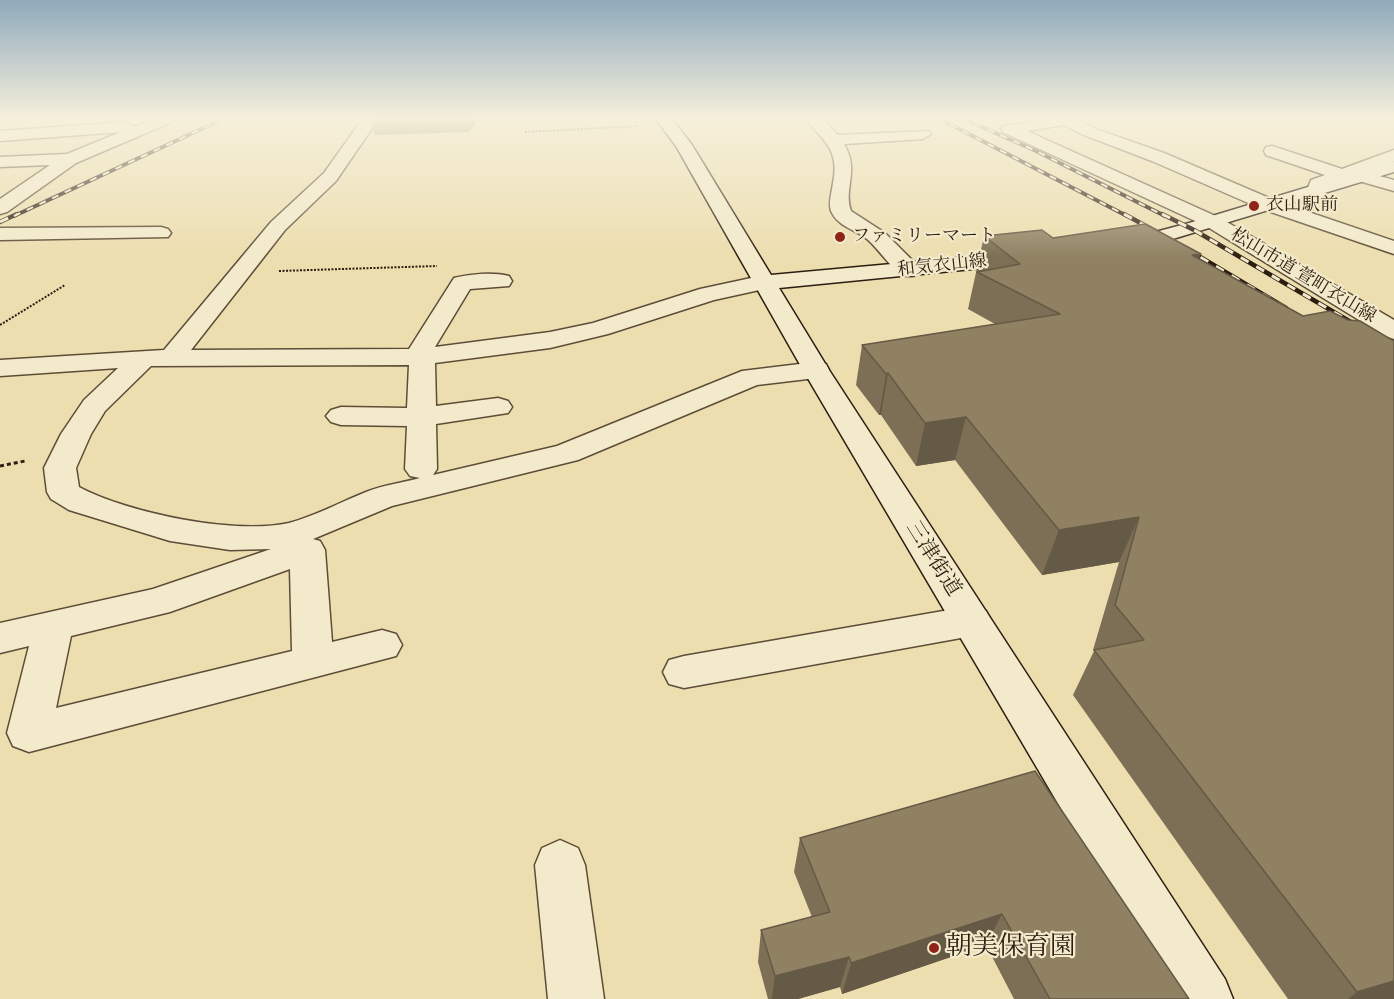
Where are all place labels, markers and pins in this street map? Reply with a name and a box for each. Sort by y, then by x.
place label: 衣山駅前 [1266,195,1338,217]
marker: 衣山駅前 [1247,199,1261,213]
place label: ファミリーマート [852,226,996,248]
marker: ファミリーマート [833,230,847,244]
place label: 朝美保育園 [946,932,1076,964]
marker: 朝美保育園 [927,941,941,955]

